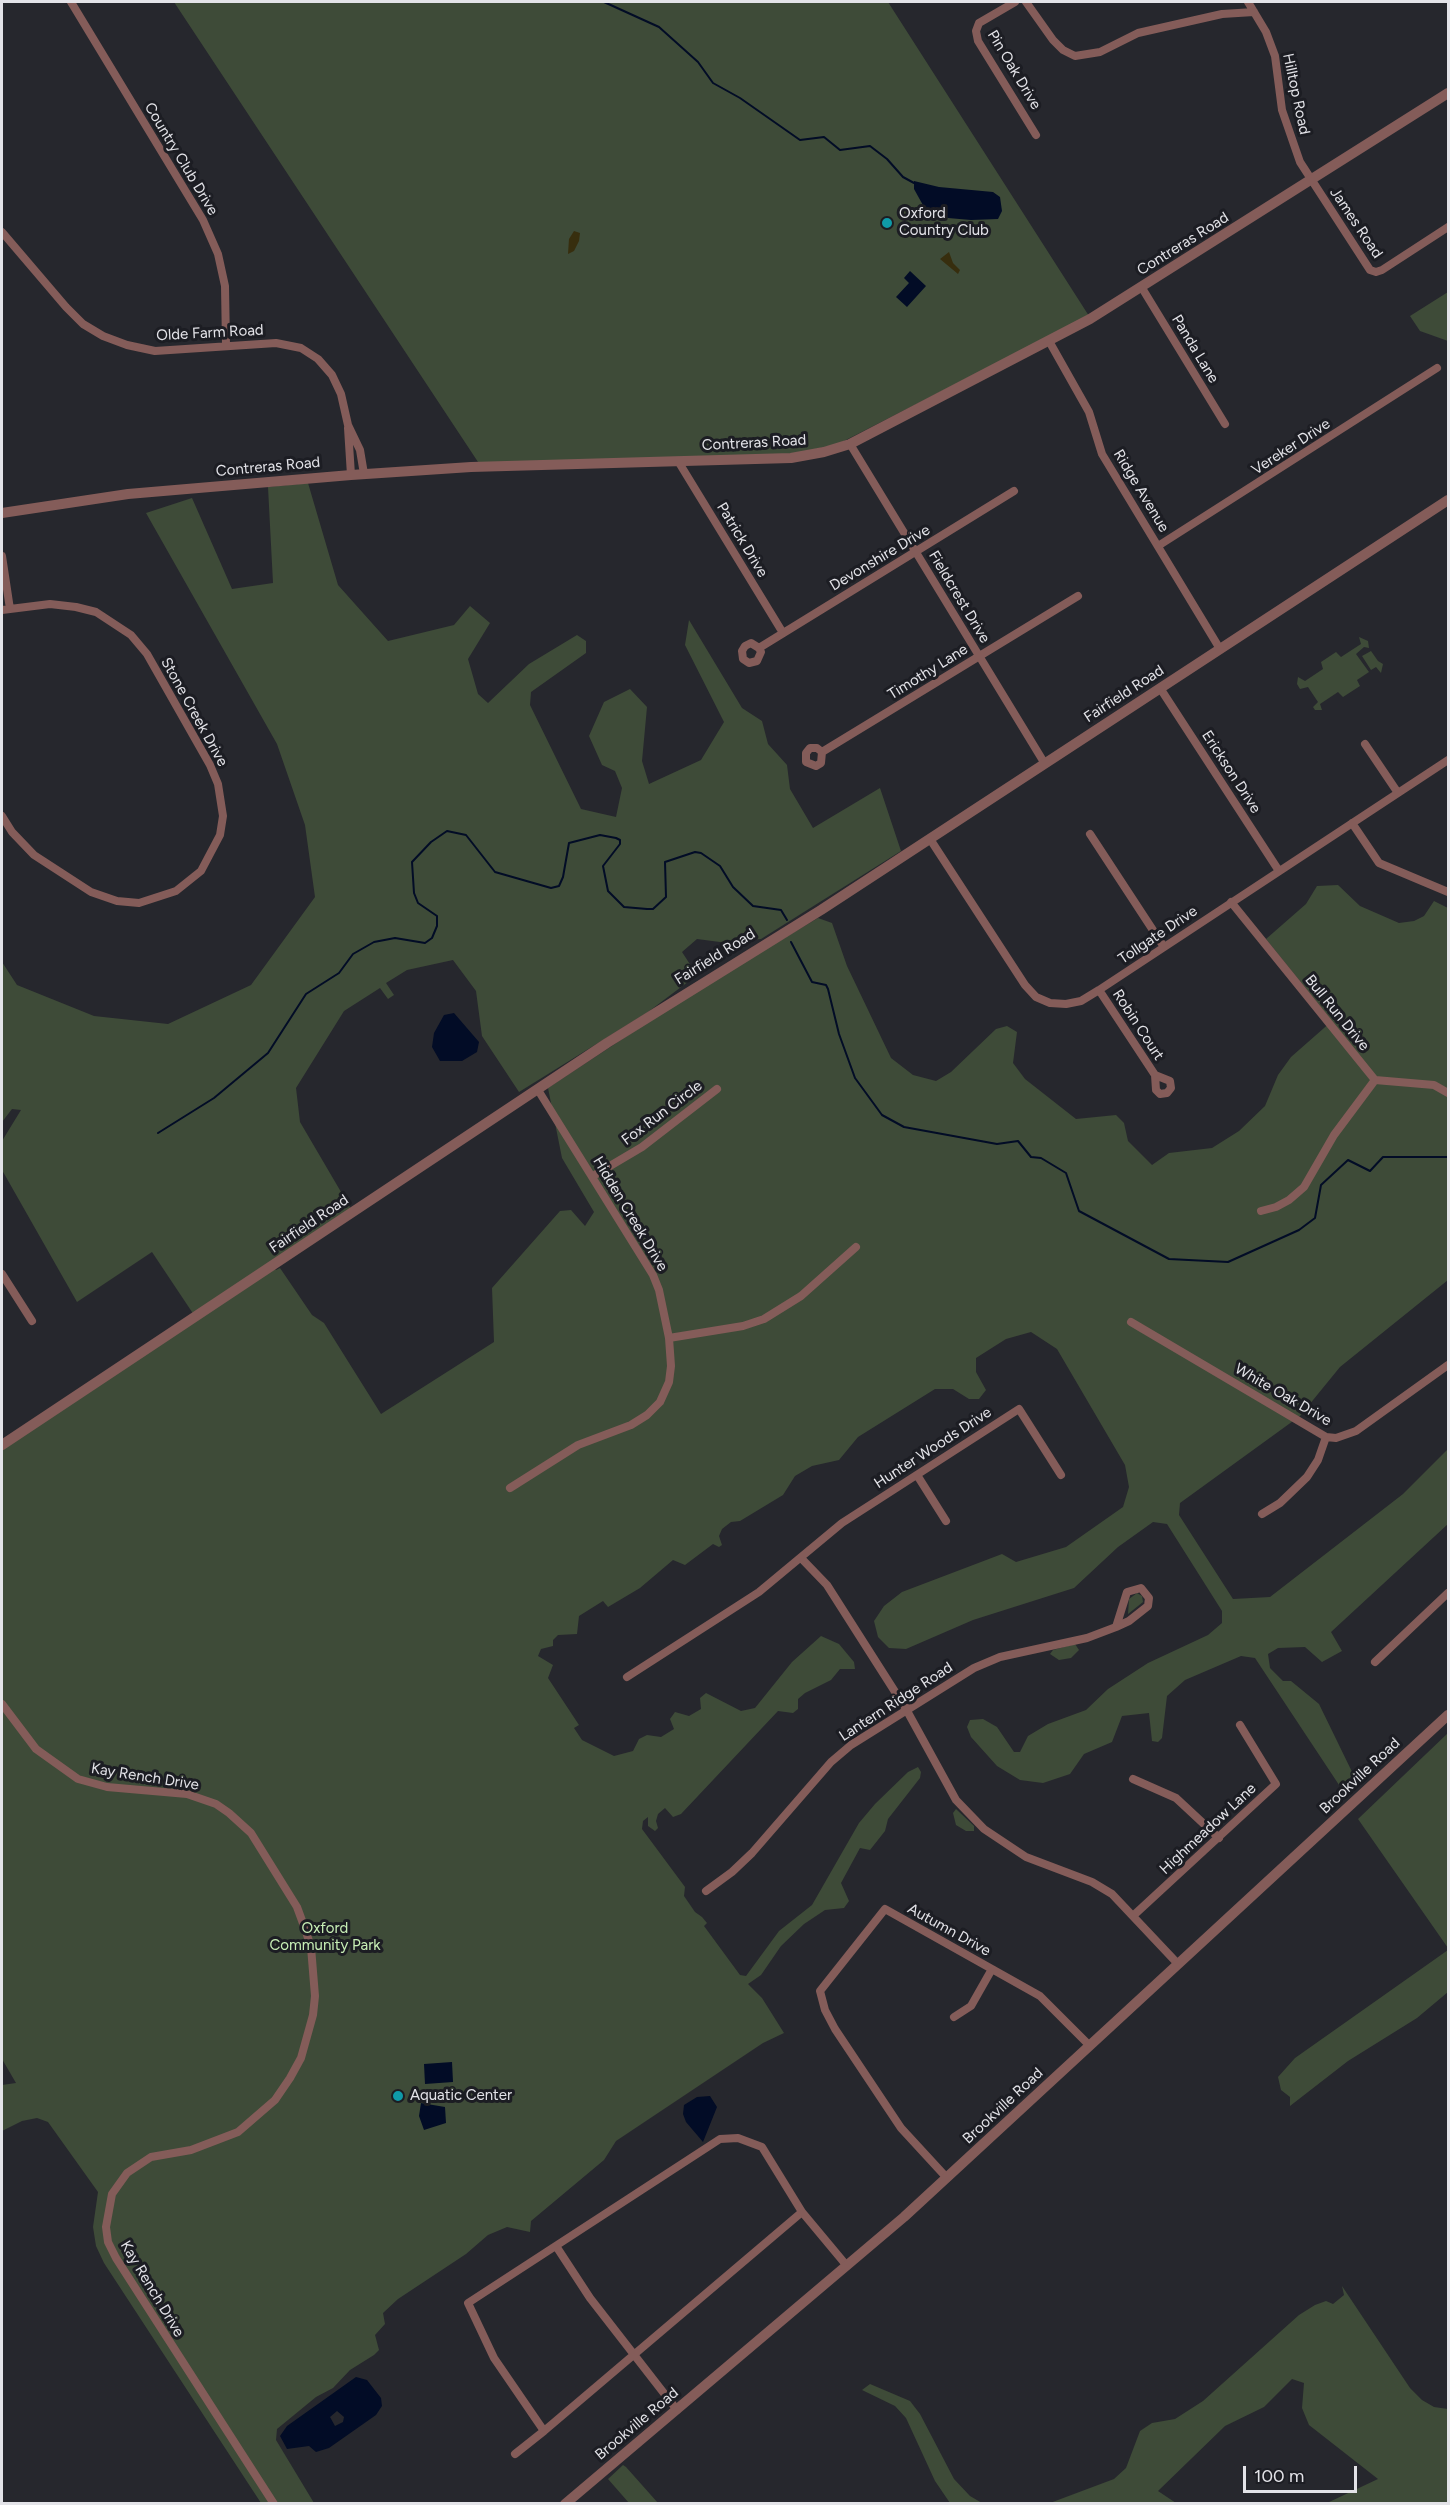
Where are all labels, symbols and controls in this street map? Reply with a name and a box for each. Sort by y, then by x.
street label: Pin Oak Drive [983,27,1045,113]
street label: Hilltop Road [1279,52,1313,136]
street label: Country Club Drive [140,99,222,219]
street label: James Road [1326,184,1386,262]
place label: Oxford Country Club [899,205,989,240]
street label: Contreras Road [1134,209,1232,279]
marker: Oxford Country Club [880,216,894,230]
street label: Panda Lane [1168,311,1222,387]
street label: Olde Farm Road [156,321,264,345]
street label: Vereker Drive [1248,415,1334,479]
street label: Contreras Road [701,431,807,455]
street label: Ridge Avenue [1109,446,1173,536]
street label: Contreras Road [215,453,321,481]
street label: Patrick Drive [713,499,771,581]
street label: Devonshire Drive [827,521,933,595]
street label: Fieldcrest Drive [924,548,994,646]
street label: Timothy Lane [885,640,971,704]
street label: Stone Creek Drive [157,654,231,770]
street label: Fairfield Road [1081,661,1167,727]
street label: Erickson Drive [1198,727,1264,817]
street label: Tollgate Drive [1115,902,1201,968]
street label: Fairfield Road [671,925,759,989]
street label: Bull Run Drive [1301,971,1373,1055]
street label: Robin Court [1108,986,1168,1064]
street label: Fox Run Circle [618,1077,706,1149]
street label: Hidden Creek Drive [589,1153,671,1275]
street label: Fairfield Road [266,1191,352,1257]
street label: White Oak Drive [1231,1360,1335,1430]
street label: Hunter Woods Drive [871,1403,995,1493]
street label: Lantern Ridge Road [836,1659,956,1745]
street label: Brookville Road [1316,1734,1404,1818]
street label: Kay Rench Drive [90,1760,200,1794]
street label: Highmeadow Lane [1156,1780,1260,1878]
street label: Autumn Drive [904,1900,994,1960]
park label: Oxford Community Park [269,1920,381,1955]
street label: Brookville Road [959,2064,1047,2148]
place label: Aquatic Center [410,2087,512,2105]
marker: Aquatic Center [391,2089,405,2103]
street label: Kay Rench Drive [116,2238,188,2340]
street label: Brookville Road [592,2384,682,2464]
scale bar [1246,2454,1360,2492]
text: 100 m [1254,2465,1304,2487]

